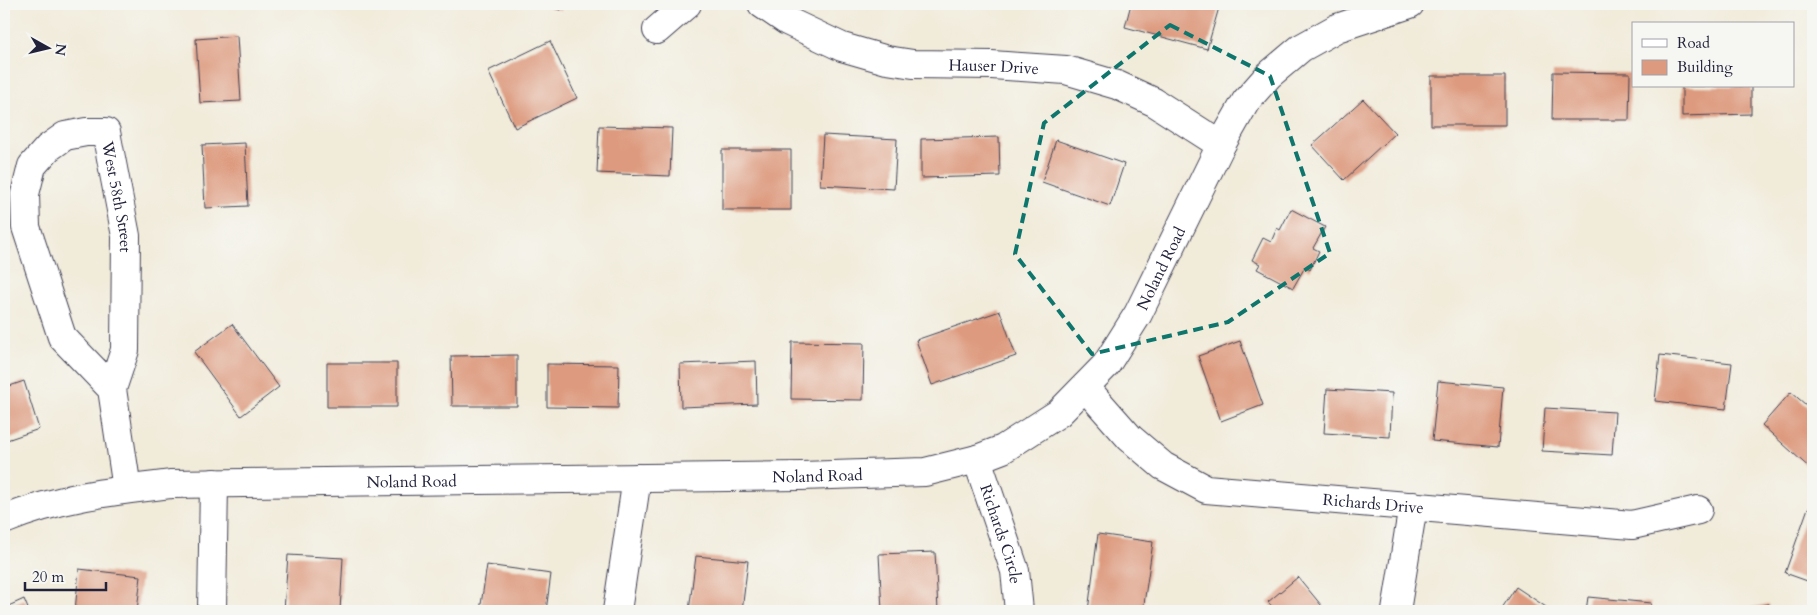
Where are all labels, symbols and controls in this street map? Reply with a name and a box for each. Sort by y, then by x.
north arrow [22,22,72,72]
legend [1632,22,1794,88]
text: Road [1677,33,1710,53]
text: N [50,42,71,57]
street label: Hauser Drive [948,54,1040,80]
text: Building [1677,57,1733,77]
street label: West 58th Street [96,139,136,253]
street label: Noland Road [1132,223,1191,314]
street label: Noland Road [772,464,864,488]
street label: Noland Road [366,470,457,494]
street label: Richards Circle [974,481,1026,585]
street label: Richards Drive [1322,489,1425,519]
scale bar [25,560,106,592]
text: 20 m [32,567,64,587]

